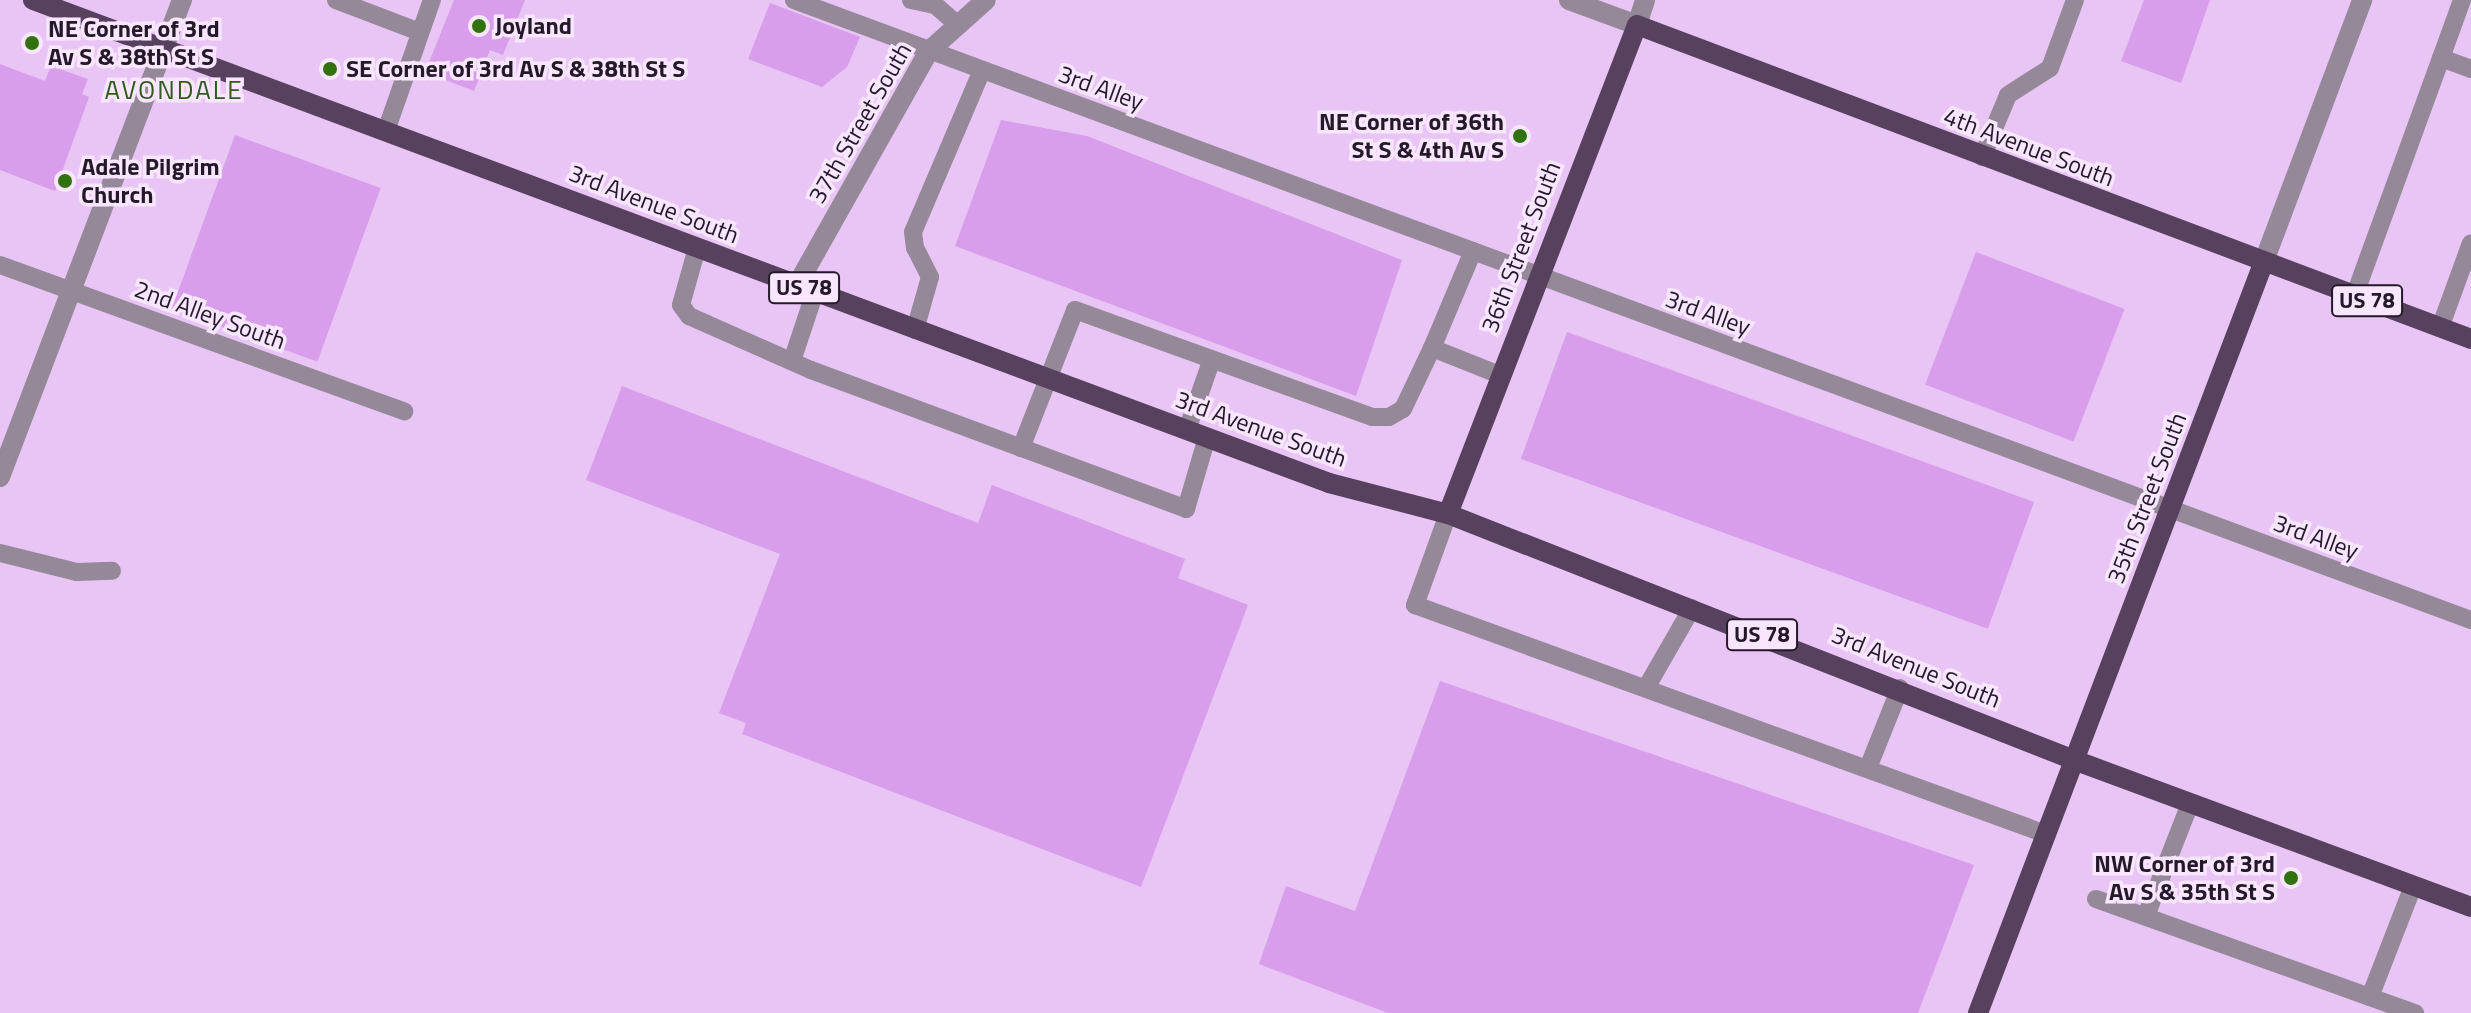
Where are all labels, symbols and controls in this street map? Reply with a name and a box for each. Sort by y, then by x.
place label: Joyland [495,12,572,40]
place label: NE Corner of 3rd Av S & 38th St S [48,15,220,71]
marker: Joyland [470,17,488,35]
marker: NE Corner of 3rd Av S & 38th St S [23,34,41,52]
street label: 37th Street South [802,38,918,208]
place label: SE Corner of 3rd Av S & 38th St S [346,55,685,83]
street label: 3rd Alley [1055,59,1147,117]
marker: SE Corner of 3rd Av S & 38th St S [321,60,339,78]
district label: AVONDALE [104,74,244,106]
street label: 4th Avenue South [1940,101,2118,193]
place label: NE Corner of 36th St S & 4th Av S [1319,108,1504,164]
marker: NE Corner of 36th St S & 4th Av S [1511,127,1529,145]
place label: Adale Pilgrim Church [81,153,220,209]
street label: 3rd Avenue South [565,158,743,250]
street label: 36th Street South [1475,158,1567,336]
marker: Adale Pilgrim Church [56,172,74,190]
road number: US 78 [768,270,840,306]
street label: 2nd Alley South [131,274,289,356]
road number: US 78 [2331,283,2403,319]
street label: 3rd Alley [1662,284,1754,342]
street label: 3rd Avenue South [1172,385,1350,473]
street label: 35th Street South [2101,409,2193,587]
street label: 3rd Alley [2270,508,2362,566]
road number: US 78 [1726,617,1798,653]
street label: 3rd Avenue South [1827,620,2005,714]
place label: NW Corner of 3rd Av S & 35th St S [2094,850,2275,906]
marker: NW Corner of 3rd Av S & 35th St S [2282,869,2300,887]

